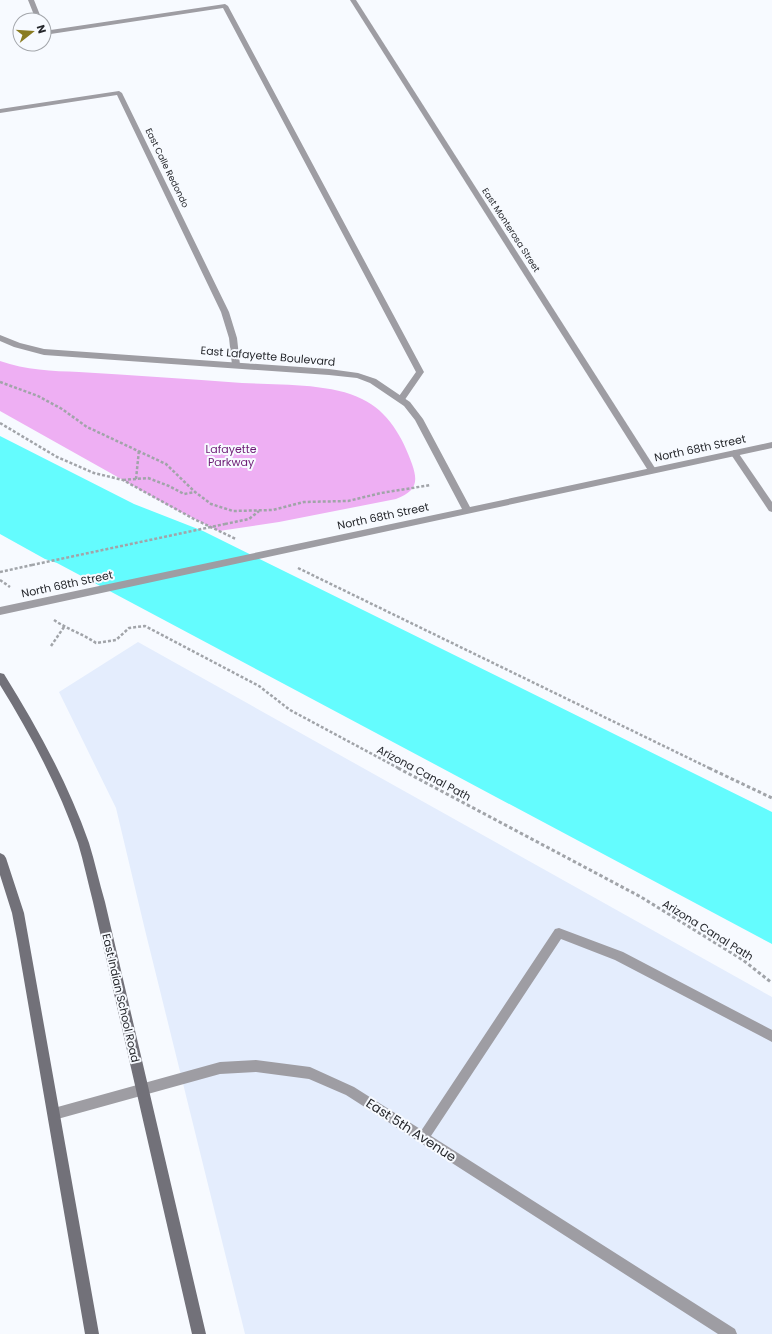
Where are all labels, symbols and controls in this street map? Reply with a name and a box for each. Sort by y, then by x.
north arrow [12,12,52,52]
text: N [33,23,50,35]
street label: East Calle Redondo [143,126,192,210]
street label: East Monterosa Street [479,186,543,274]
street label: East Lafayette Boulevard [200,342,336,370]
street label: North 68th Street [653,431,747,465]
park label: Lafayette Parkway [205,441,257,470]
street label: North 68th Street [336,499,430,533]
street label: North 68th Street [20,567,114,601]
street label: Arizona Canal Path [374,741,474,805]
street label: Arizona Canal Path [659,896,757,964]
street label: East Indian School Road [98,932,144,1064]
street label: East 5th Avenue [362,1094,460,1166]

